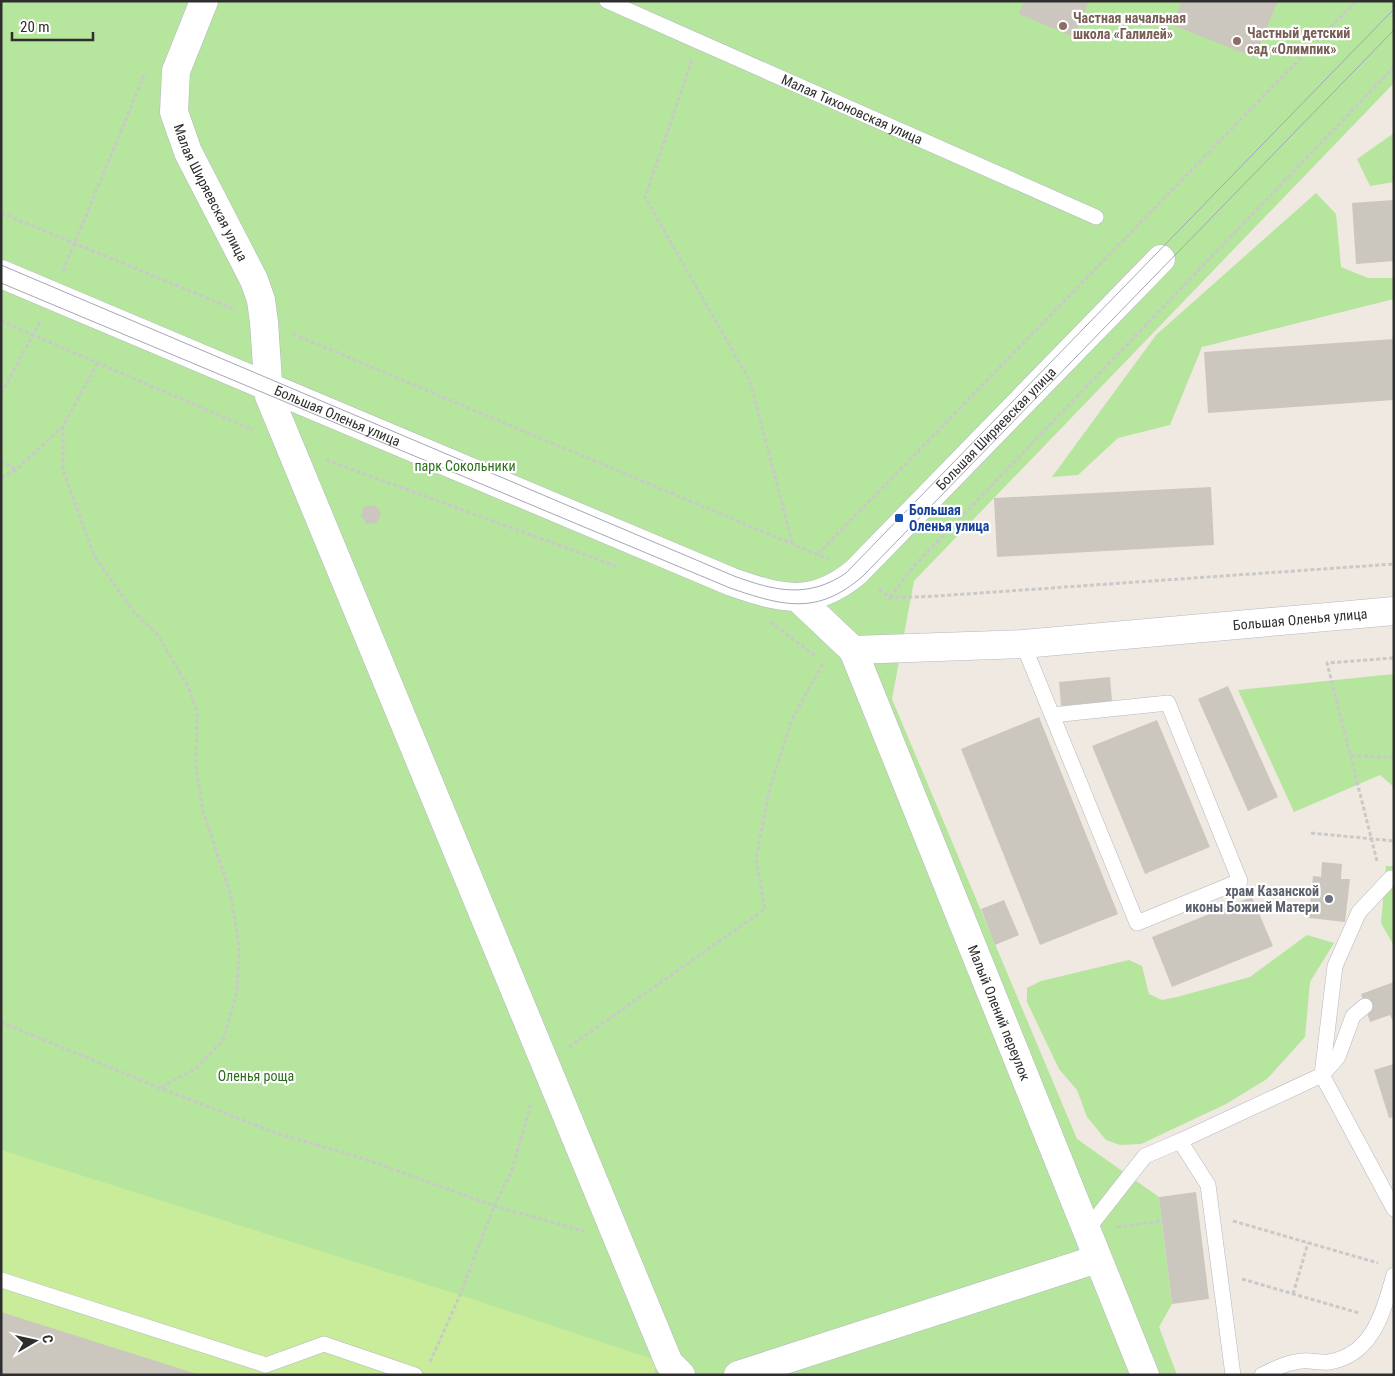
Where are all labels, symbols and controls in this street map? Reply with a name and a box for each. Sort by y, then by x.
scale bar [12,10,94,42]
place label: Частная начальная школа «Галилей» [1073,10,1186,42]
text: 20 m [20,18,50,36]
marker: Частная начальная школа «Галилей» [1057,20,1069,32]
place label: Частный детский сад «Олимпик» [1247,25,1350,57]
marker: Частный детский сад «Олимпик» [1231,35,1243,47]
street label: Малая Тихоновская улица [779,71,925,147]
street label: Малая Ширяевская улица [171,122,251,264]
street label: Большая Ширяевская улица [933,364,1059,493]
street label: Большая Оленья улица [272,382,403,449]
park label: парк Сокольники [414,458,516,474]
place label: Большая Оленья улица [909,502,990,534]
marker: Большая Оленья улица [893,512,905,524]
street label: Большая Оленья улица [1232,605,1368,633]
place label: храм Казанской иконы Божией Матери [1185,883,1319,915]
marker: храм Казанской иконы Божией Матери [1323,893,1335,905]
street label: Малый Олений переулок [965,943,1034,1083]
park label: Оленья роща [218,1068,294,1084]
north arrow [10,1316,60,1366]
text: С [39,1334,56,1344]

